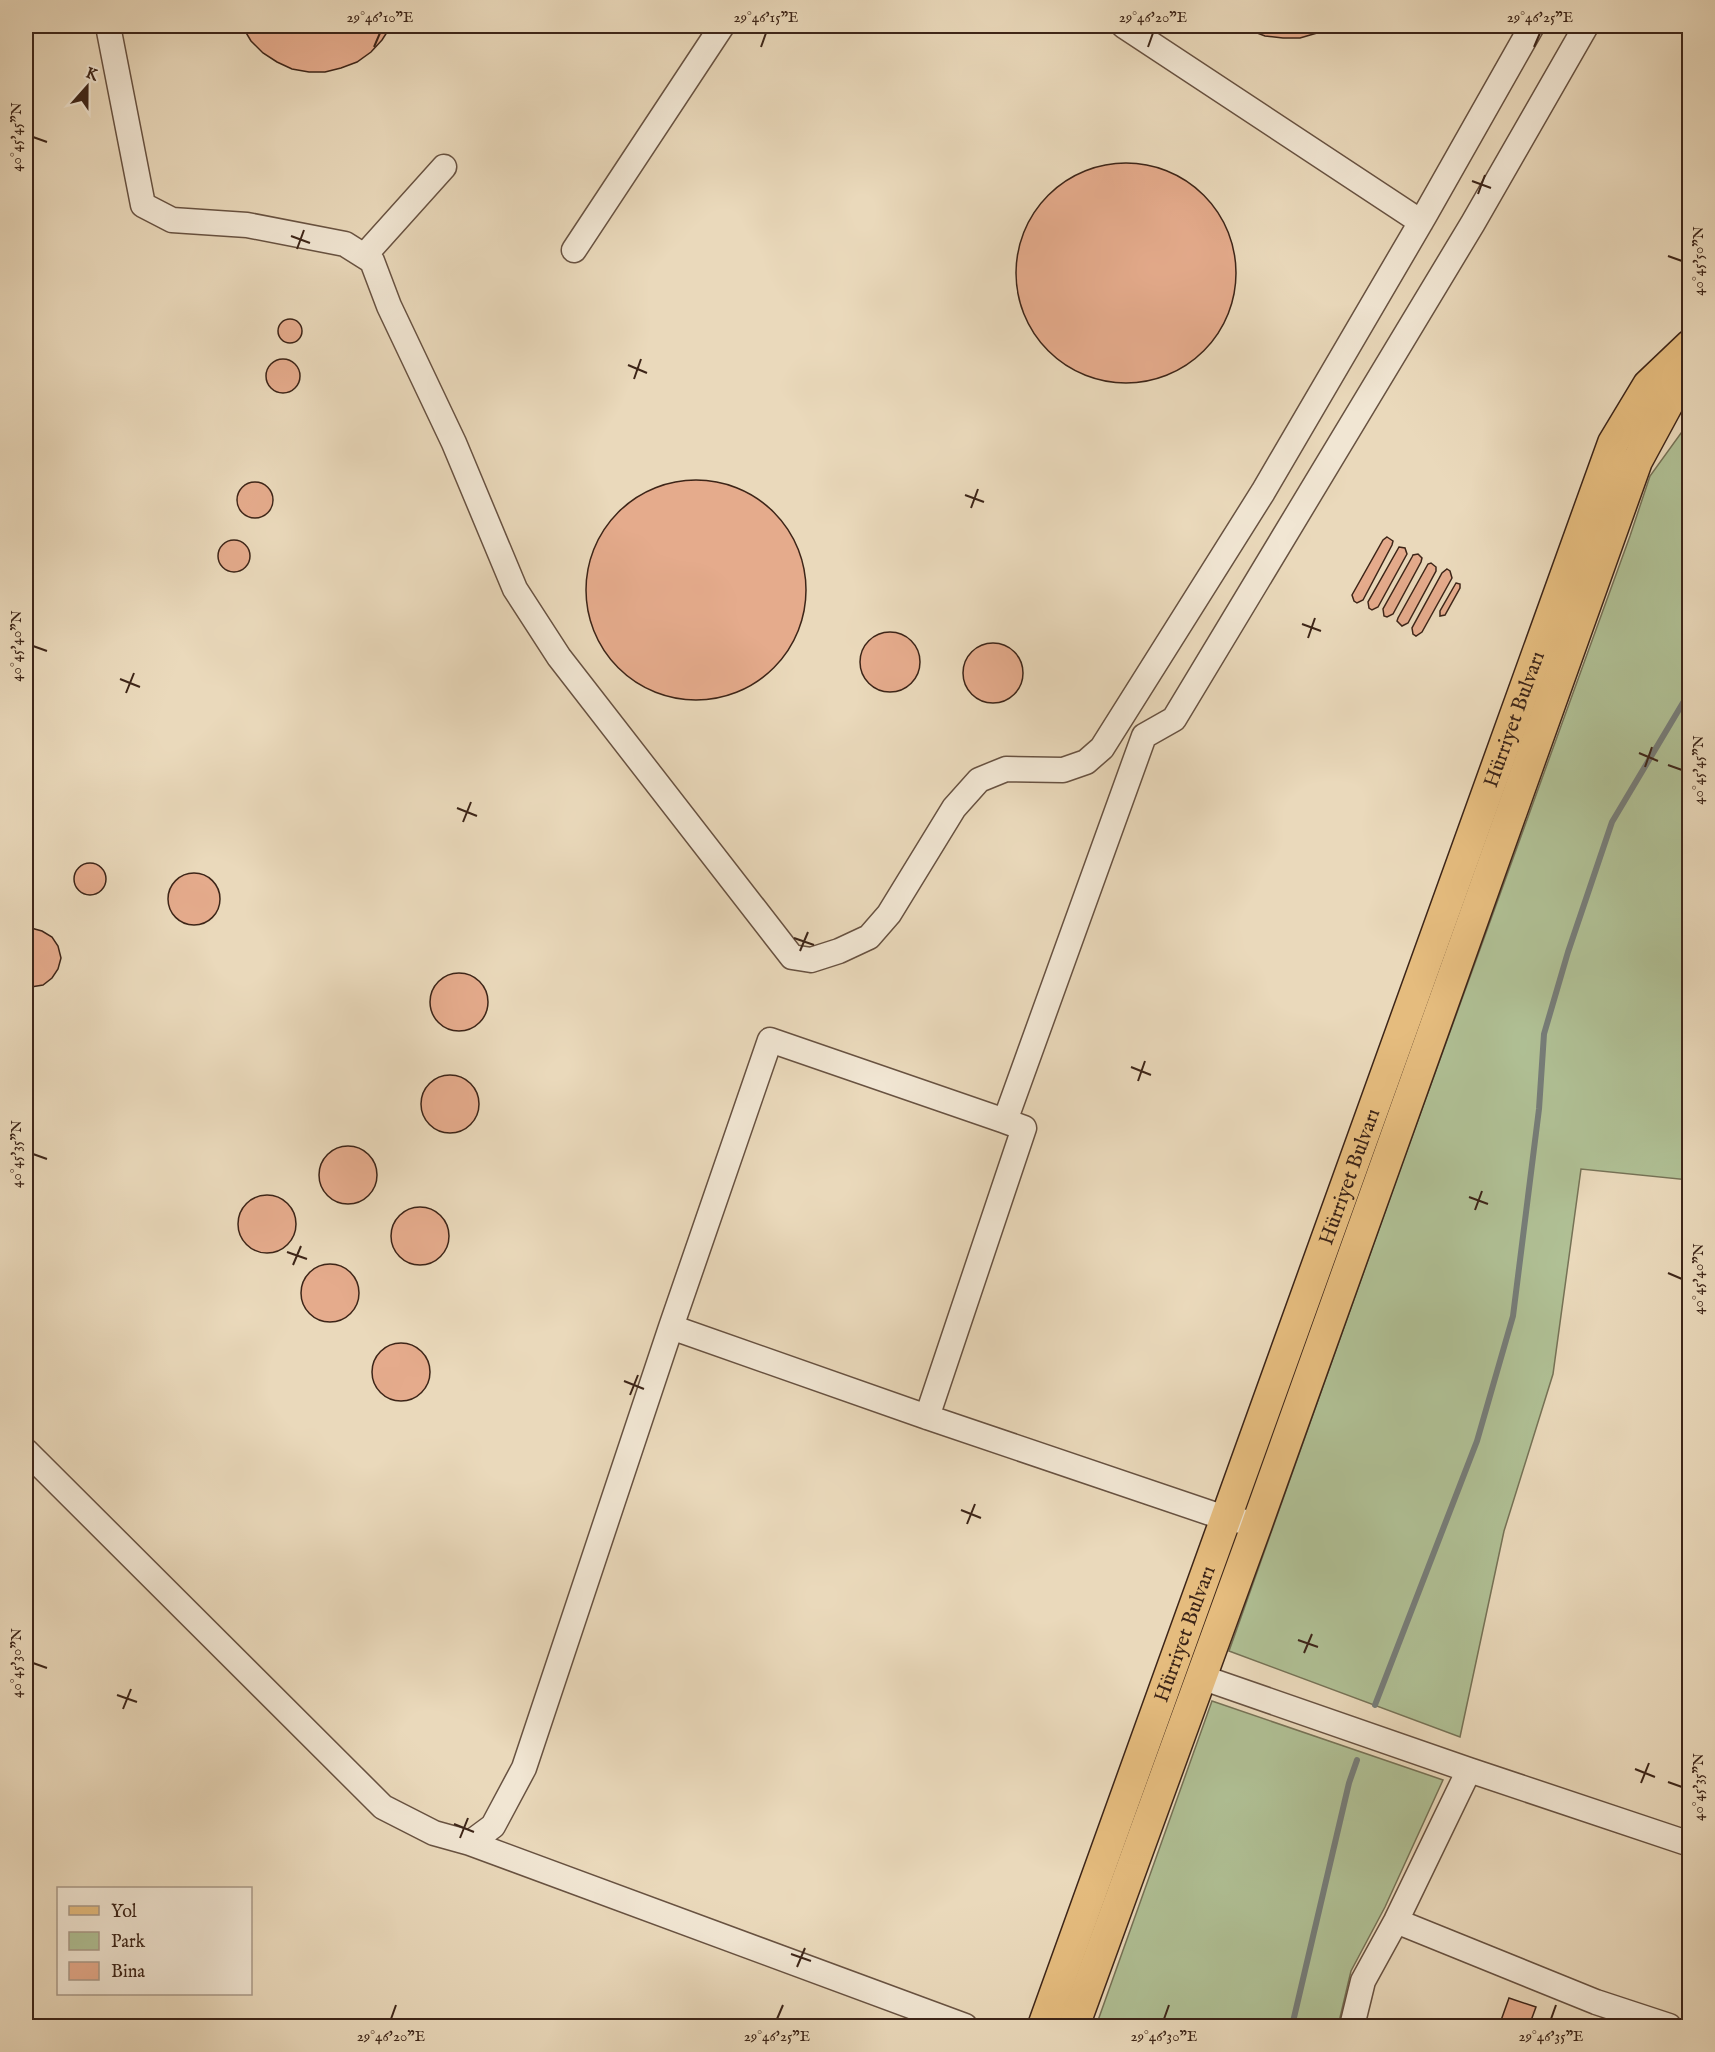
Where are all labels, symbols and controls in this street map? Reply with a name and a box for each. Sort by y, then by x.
text: 29°46'10"E [347,8,413,27]
text: 29°46'15"E [733,8,799,27]
text: 29°46'20"E [1119,8,1187,27]
text: 29°46'25"E [1507,8,1573,27]
north arrow [57,57,117,117]
text: K [83,63,102,87]
text: 40°45'45"N [7,102,26,172]
text: 40°45'50"N [1689,226,1708,296]
text: 40°45'40"N [7,610,26,682]
street label: Hürriyet Bulvarı [1478,648,1552,792]
text: 40°45'45"N [1689,735,1708,805]
street label: Hürriyet Bulvarı [1313,1105,1387,1249]
text: 40°45'35"N [7,1120,26,1188]
text: 40°45'40"N [1689,1243,1708,1315]
street label: Hürriyet Bulvarı [1149,1562,1223,1706]
text: 40°45'30"N [7,1628,26,1698]
text: 40°45'35"N [1689,1753,1708,1821]
legend [57,1887,252,1995]
text: Yol [111,1901,137,1924]
text: Park [111,1931,146,1954]
text: Bina [111,1961,145,1984]
text: 29°46'20"E [357,2027,425,2046]
text: 29°46'25"E [744,2027,810,2046]
text: 29°46'30"E [1131,2027,1197,2046]
text: 29°46'35"E [1518,2027,1584,2046]

